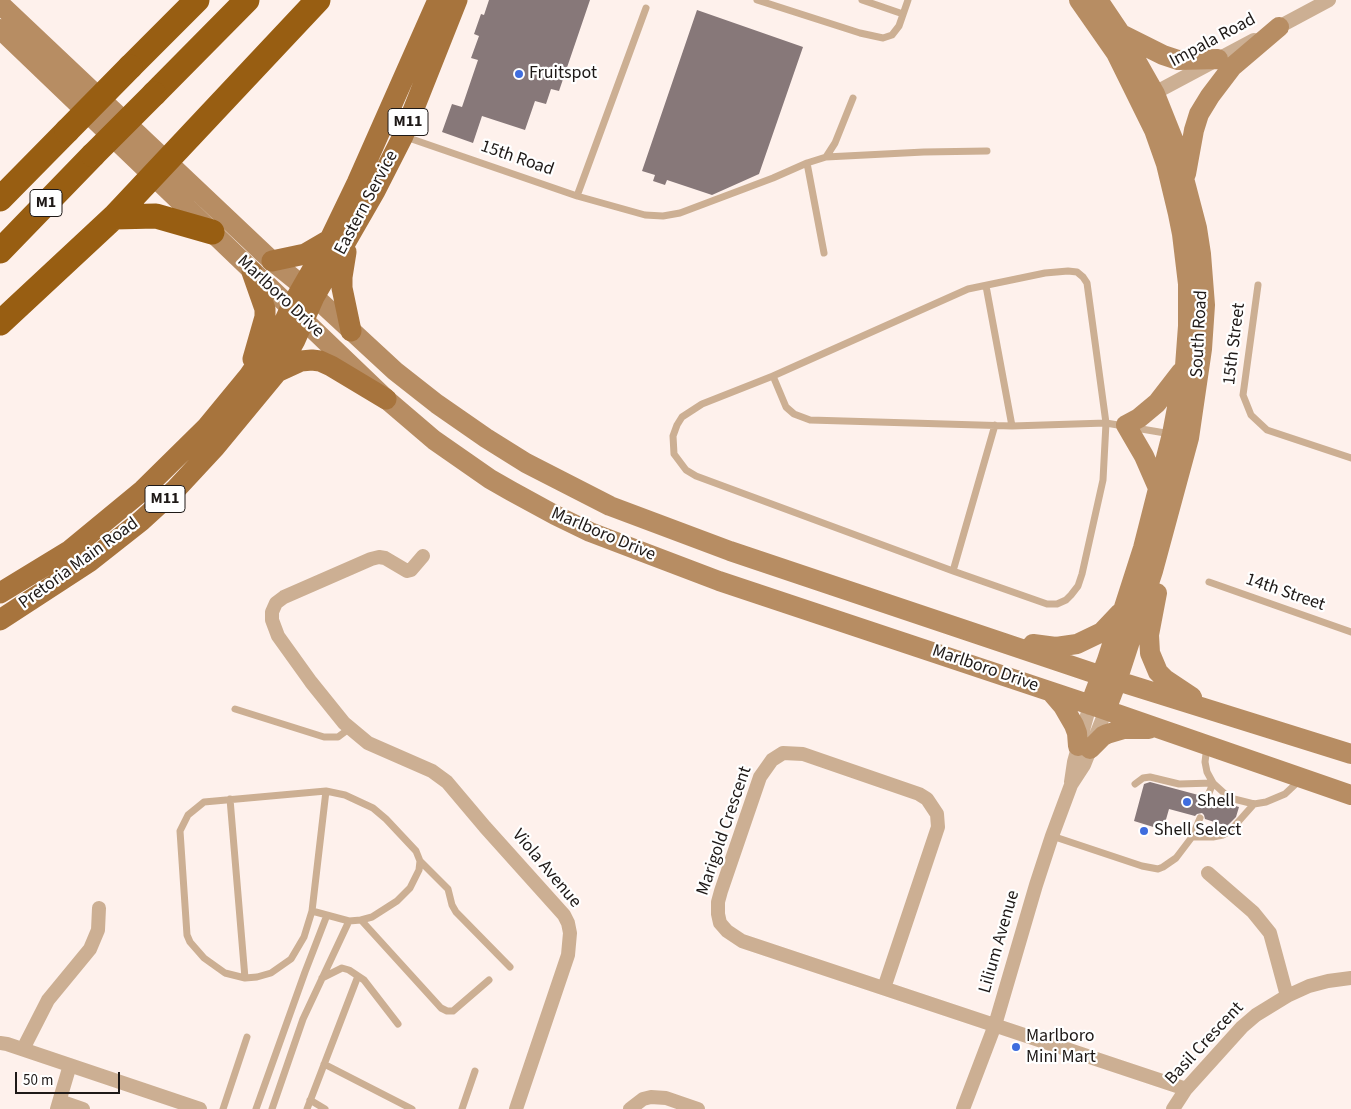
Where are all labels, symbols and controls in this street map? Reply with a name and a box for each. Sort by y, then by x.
street label: Impala Road [1166,9,1260,73]
place label: Fruitspot [529,63,597,85]
marker: Fruitspot [513,68,525,80]
road number: M11 [388,108,428,136]
street label: 15th Road [478,136,556,182]
street label: Eastern Service [330,147,404,259]
road number: M1 [30,190,62,217]
street label: Marlboro Drive [232,251,328,343]
street label: South Road [1187,290,1213,378]
street label: 15th Street [1219,302,1251,386]
road number: M11 [145,486,185,512]
street label: Marlboro Drive [548,503,658,567]
street label: Pretoria Main Road [15,513,143,615]
street label: 14th Street [1242,569,1328,617]
street label: Marlboro Drive [929,641,1041,697]
street label: Marigold Crescent [693,764,757,898]
place label: Shell [1197,791,1235,813]
marker: Shell [1181,796,1193,808]
place label: Shell Select [1154,820,1241,842]
street label: Viola Avenue [507,825,585,913]
marker: Shell Select [1138,825,1150,837]
street label: Lilium Avenue [975,888,1025,996]
street label: Basil Crescent [1161,998,1249,1090]
place label: Marlboro Mini Mart [1026,1026,1096,1068]
marker: Marlboro Mini Mart [1010,1041,1022,1053]
scale bar [18,1062,122,1094]
text: 50 m [23,1070,53,1091]

